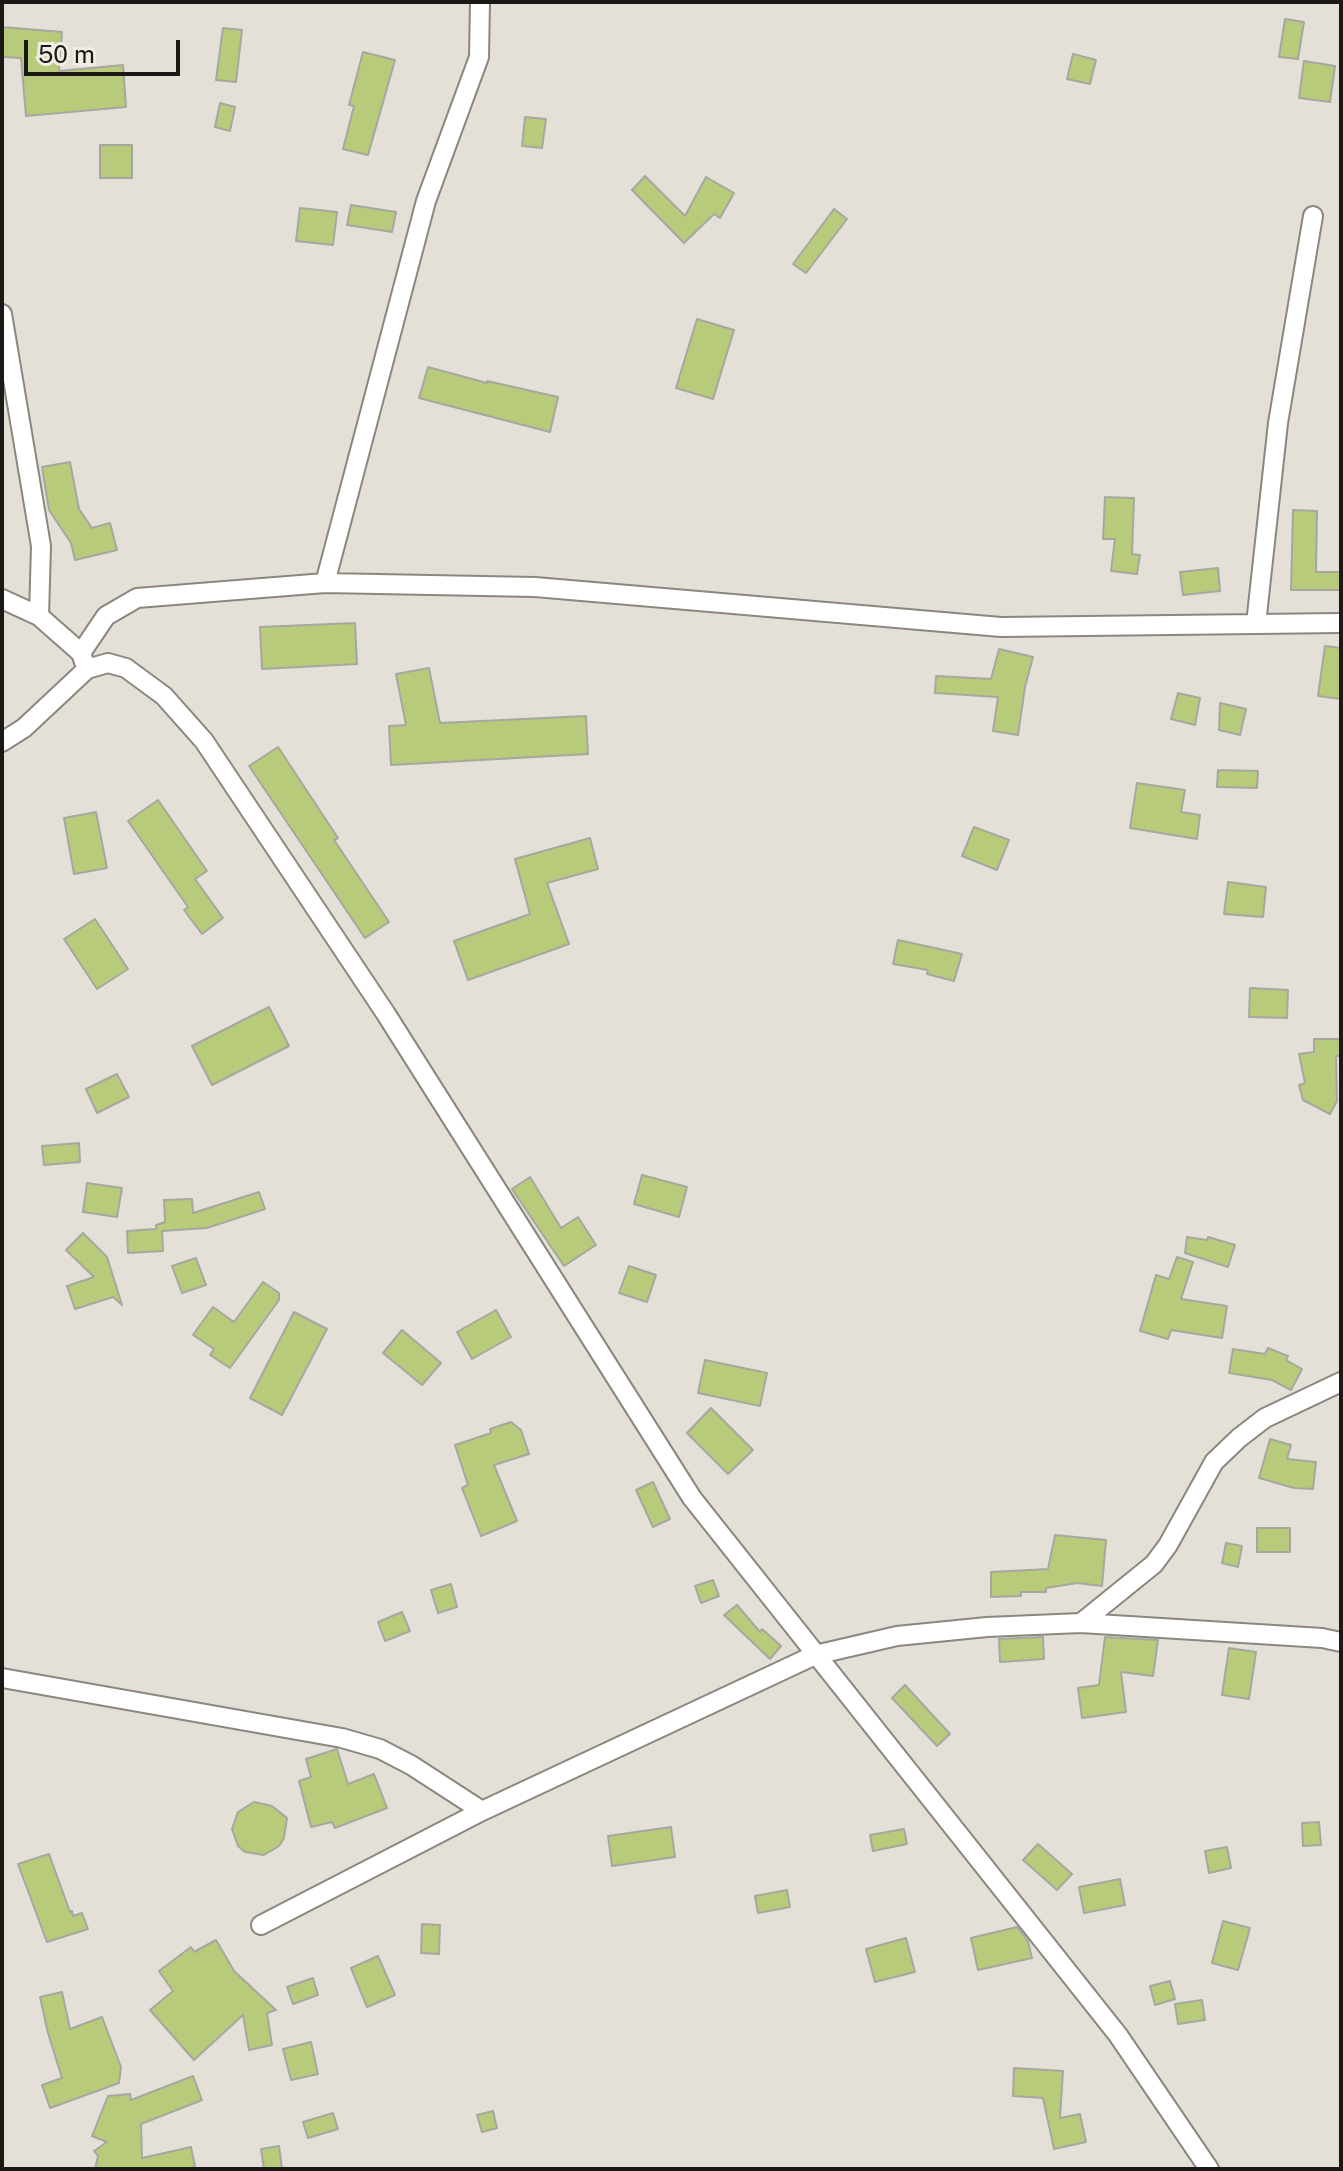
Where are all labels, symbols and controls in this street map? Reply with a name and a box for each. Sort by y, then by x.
scale bar [28,24,184,74]
text: 50 m [38,40,95,68]

